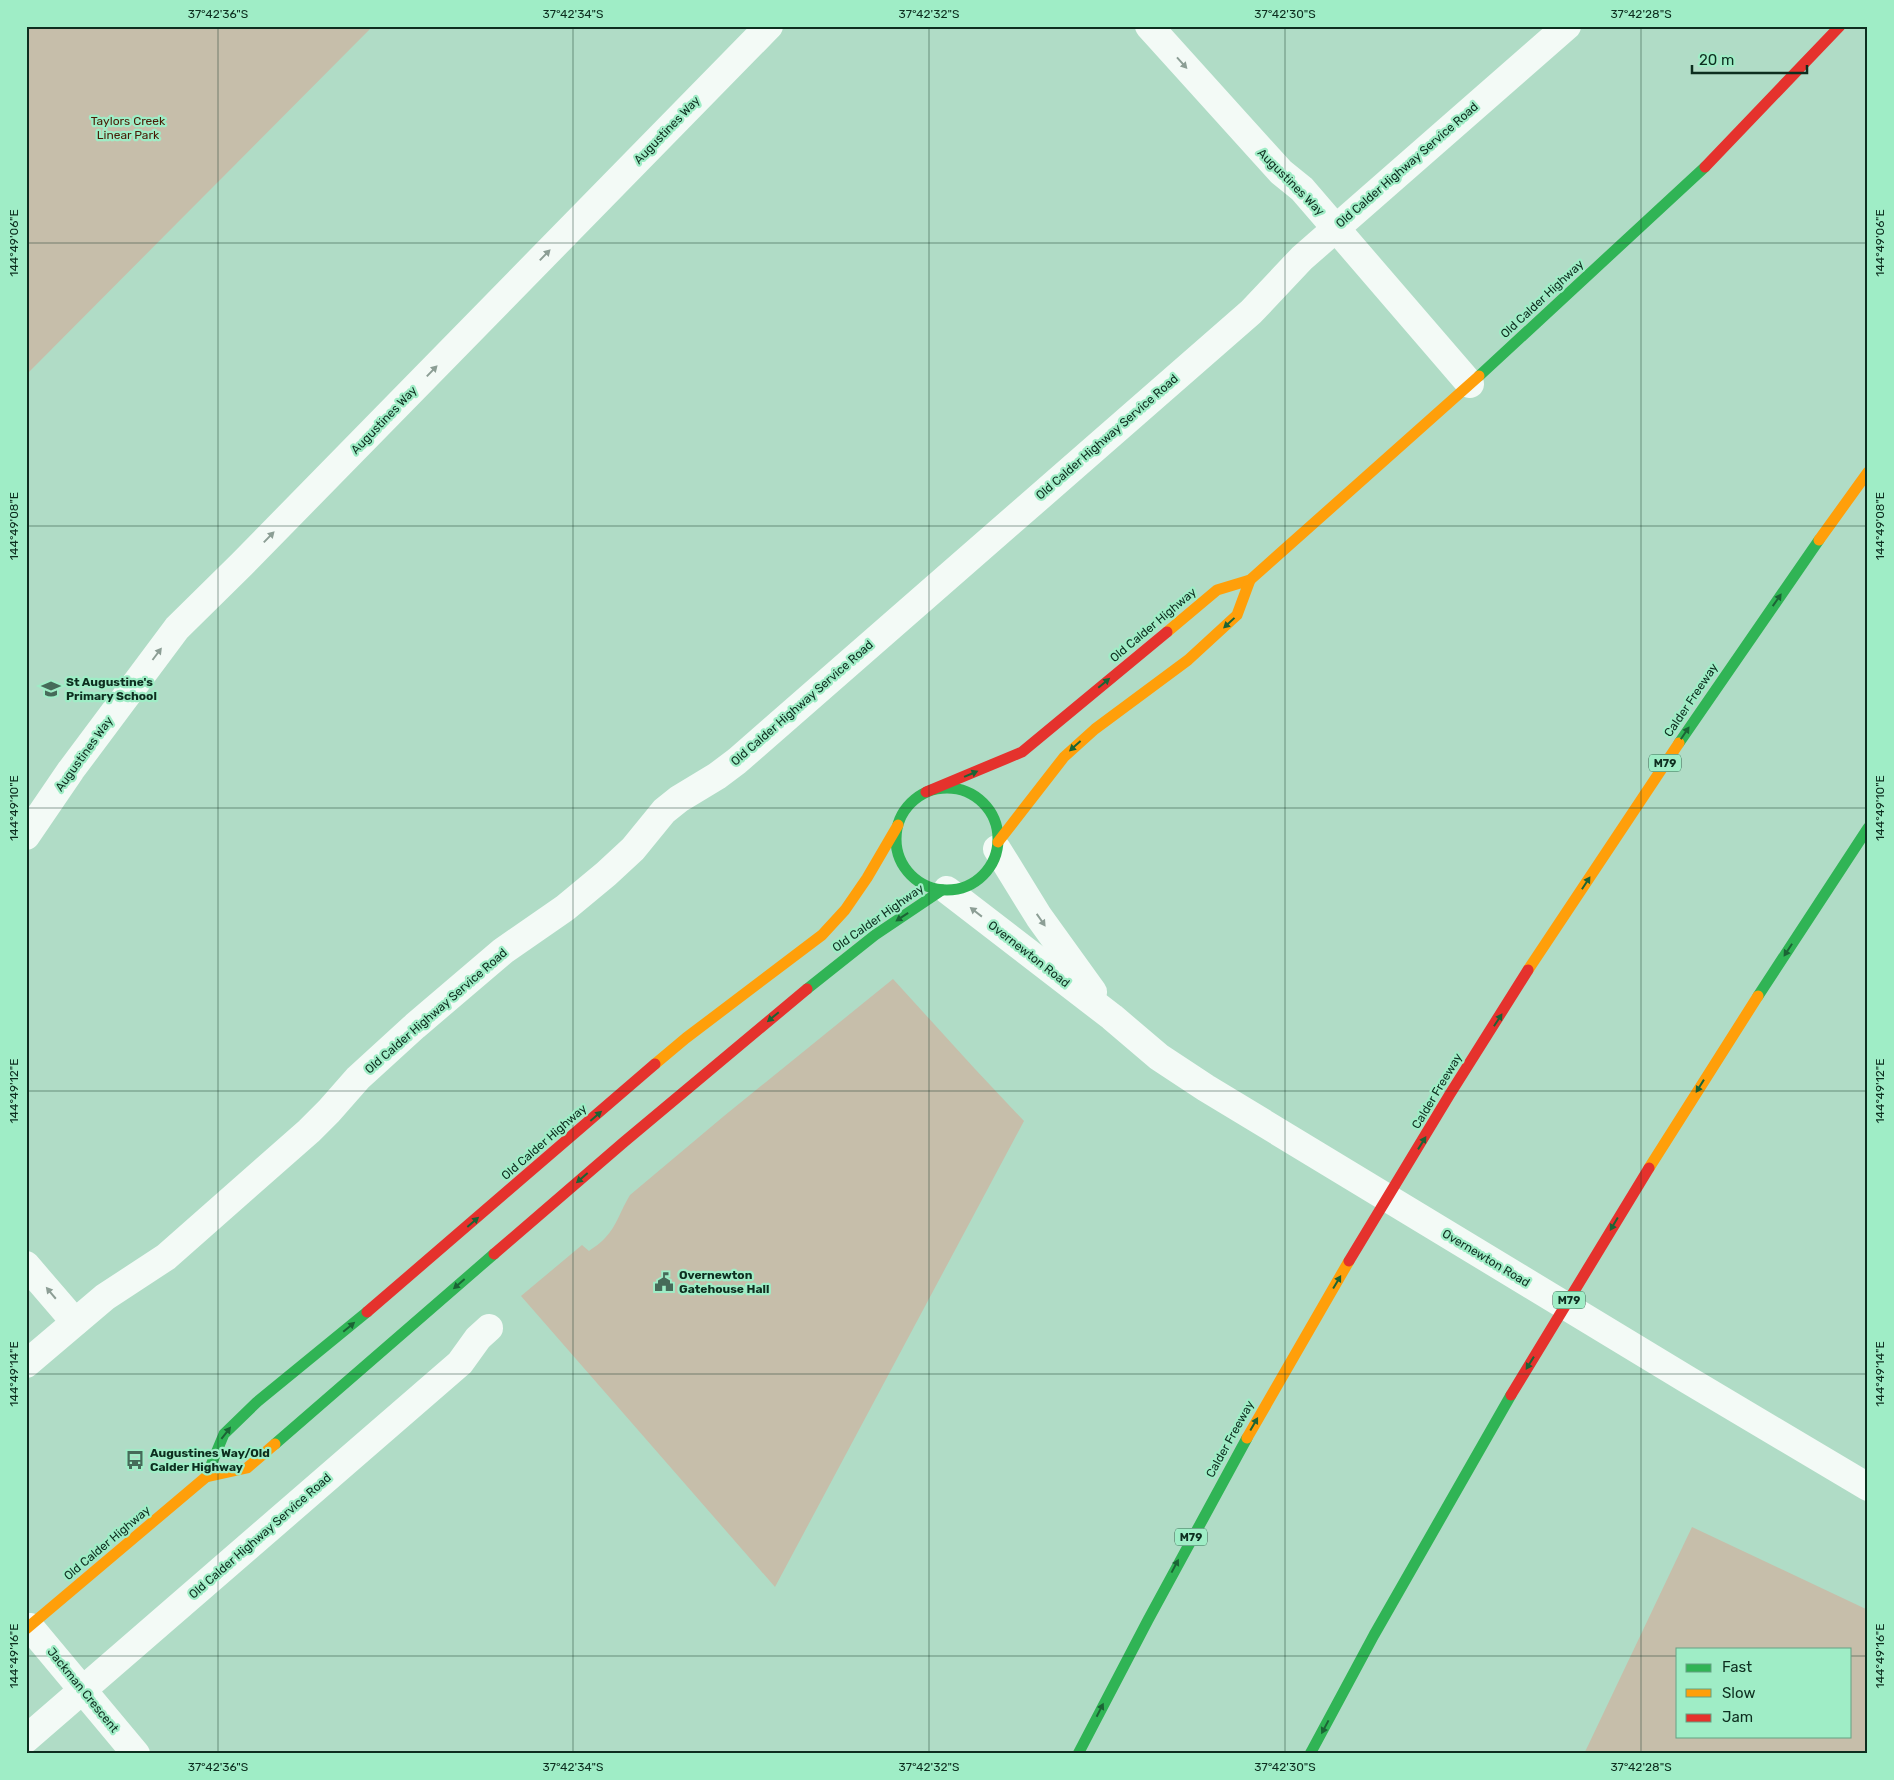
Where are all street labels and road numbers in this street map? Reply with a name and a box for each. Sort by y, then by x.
street label: Augustines Way [631,93,703,167]
street label: Old Calder Highway Service Road [1333,99,1481,231]
street label: Augustines Way [1255,146,1328,219]
street label: Old Calder Highway [1498,257,1587,341]
street label: Old Calder Highway Service Road [1033,371,1181,503]
street label: Augustines Way [348,383,420,457]
street label: Old Calder Highway [1107,585,1199,665]
street label: Old Calder Highway Service Road [728,637,876,769]
street label: Calder Freeway [1661,660,1721,739]
street label: Augustines Way [52,714,116,794]
road number: M79 [1649,754,1681,771]
street label: Old Calder Highway [830,881,927,955]
street label: Overnewton Road [985,918,1073,990]
street label: Old Calder Highway Service Road [362,945,510,1077]
street label: Calder Freeway [1409,1050,1465,1131]
street label: Old Calder Highway [499,1101,590,1183]
street label: Overnewton Road [1440,1226,1532,1290]
road number: M79 [1553,1292,1585,1308]
street label: Calder Freeway [1203,1398,1257,1480]
street label: Old Calder Highway Service Road [186,1470,334,1602]
street label: Old Calder Highway [61,1503,153,1583]
road number: M79 [1175,1528,1207,1545]
street label: Jackman Crescent [45,1645,122,1735]

